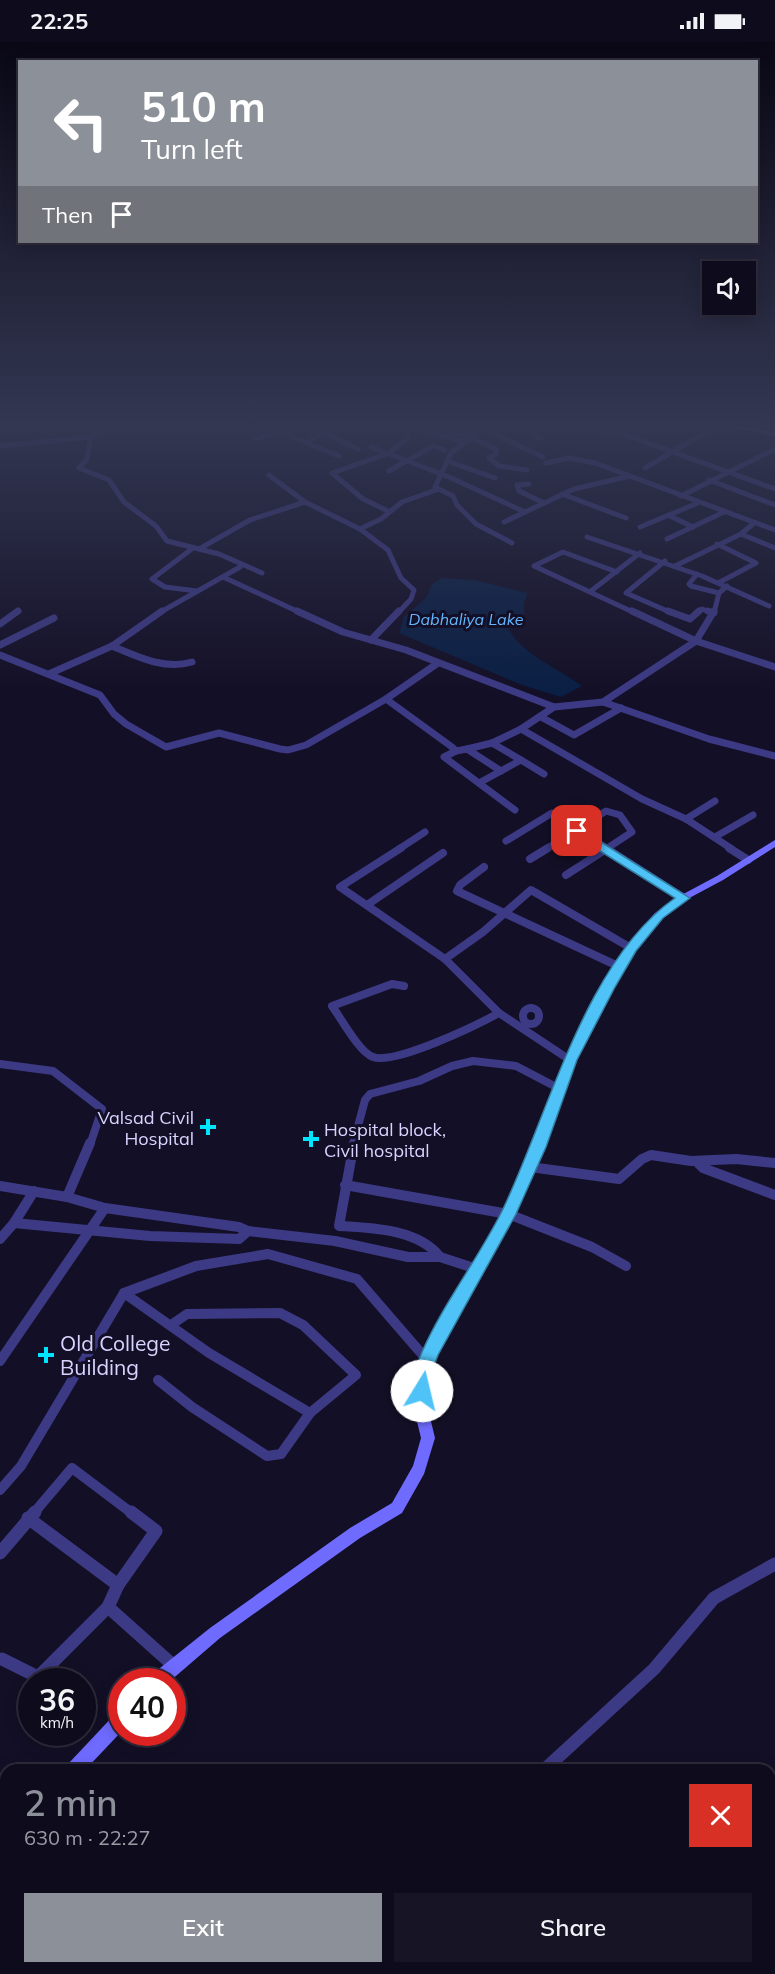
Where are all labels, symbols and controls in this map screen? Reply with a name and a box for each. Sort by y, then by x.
text: 22:25 [30,7,88,35]
text: 510 m [141,80,266,133]
icon: left [42,84,120,162]
text: Turn left [141,132,243,166]
icon: arrive [105,198,138,231]
text: Then [42,201,93,229]
map controls [702,261,756,315]
button: sound [702,261,756,315]
water label: Dabhaliya Lake [409,609,524,629]
pin [551,805,602,856]
icon: arrive [560,814,593,847]
place label: Valsad Civil Hospital [97,1106,194,1150]
marker: Valsad Civil Hospital [199,1118,217,1136]
place label: Hospital block, Civil hospital [324,1118,446,1162]
marker: Hospital block, Civil hospital [302,1130,320,1148]
place label: Old College Building [60,1330,170,1380]
marker: Old College Building [37,1346,55,1364]
position arrow [390,1359,454,1423]
speed limit sign: 40 [108,1668,186,1746]
text: 36 [39,1681,75,1719]
text: km/h [40,1713,74,1732]
text: 2 min [24,1780,118,1825]
button: close [689,1784,752,1847]
text: 630 m · 22:27 [24,1825,150,1850]
button: Exit [24,1893,382,1962]
button: Share [394,1893,752,1962]

